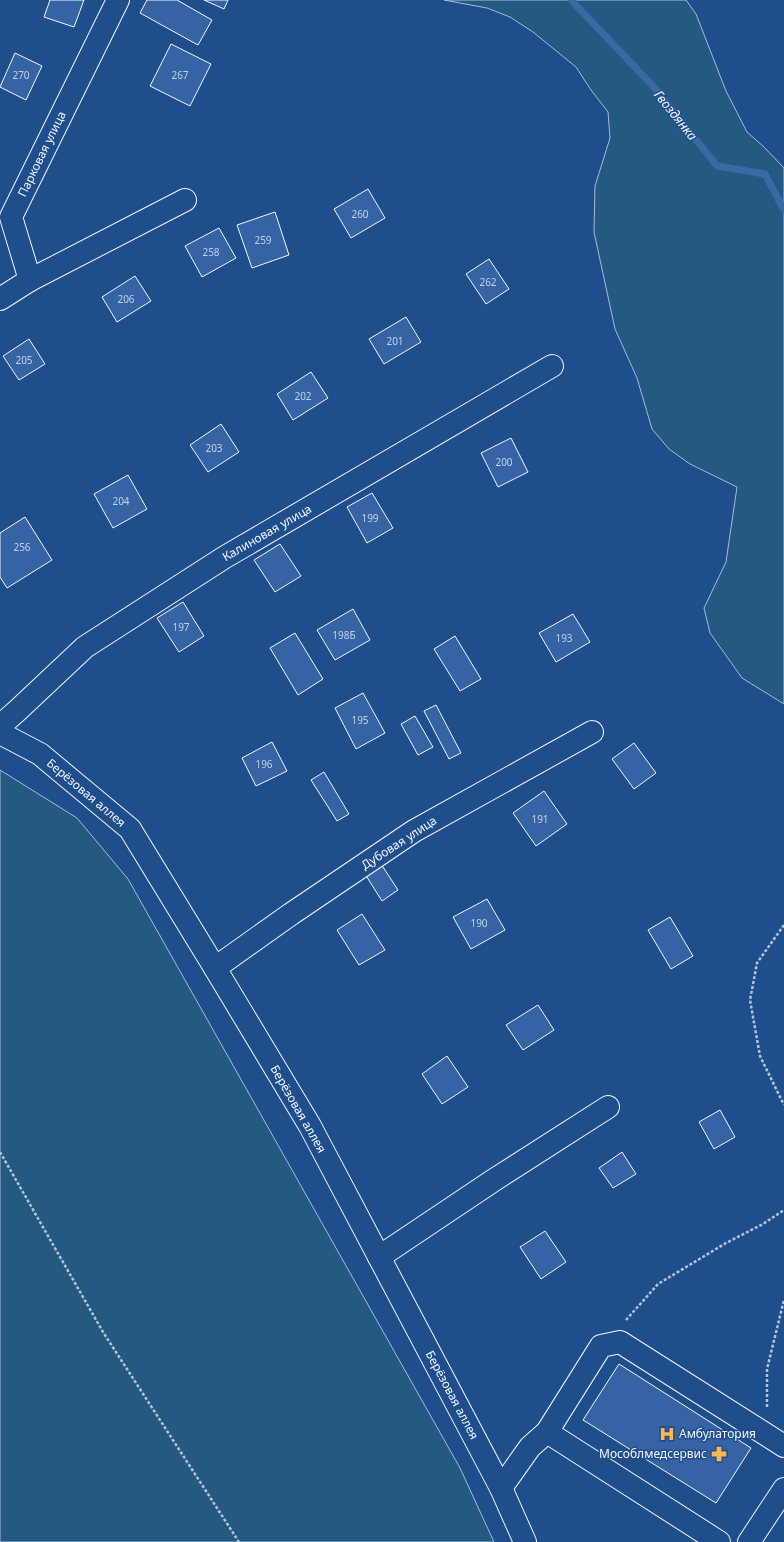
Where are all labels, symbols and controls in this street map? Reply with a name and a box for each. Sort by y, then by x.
house number: 270 [12,68,30,82]
house number: 267 [171,68,189,82]
water label: Гвоздянка [650,86,702,144]
street label: Парковая улица [13,108,70,200]
house number: 260 [351,207,369,221]
house number: 259 [254,233,272,247]
house number: 258 [202,245,220,259]
house number: 262 [479,275,497,289]
house number: 206 [117,292,135,306]
house number: 201 [386,334,404,348]
house number: 205 [15,353,33,367]
house number: 202 [294,389,312,403]
house number: 203 [205,441,223,455]
house number: 200 [495,455,513,469]
house number: 204 [112,494,130,508]
street label: Калиновая улица [219,500,315,565]
house number: 199 [361,511,379,525]
house number: 256 [13,540,31,554]
house number: 197 [172,620,190,634]
house number: 198Б [332,628,356,642]
house number: 193 [555,631,573,645]
house number: 195 [351,713,369,727]
street label: Берёзовая аллея [43,754,130,831]
house number: 196 [255,757,273,771]
street label: Дубовая улица [358,812,440,873]
house number: 191 [531,812,549,826]
house number: 190 [470,916,488,930]
street label: Берёзовая аллея [266,1062,330,1156]
street label: Берёзовая аллея [422,1347,483,1442]
hospital icon: Амбулатория [658,1425,676,1443]
place label: Амбулатория [679,1425,756,1442]
place label: Мособлмедсервис [599,1445,707,1462]
pharmacy icon: Мособлмедсервис [710,1445,728,1463]

